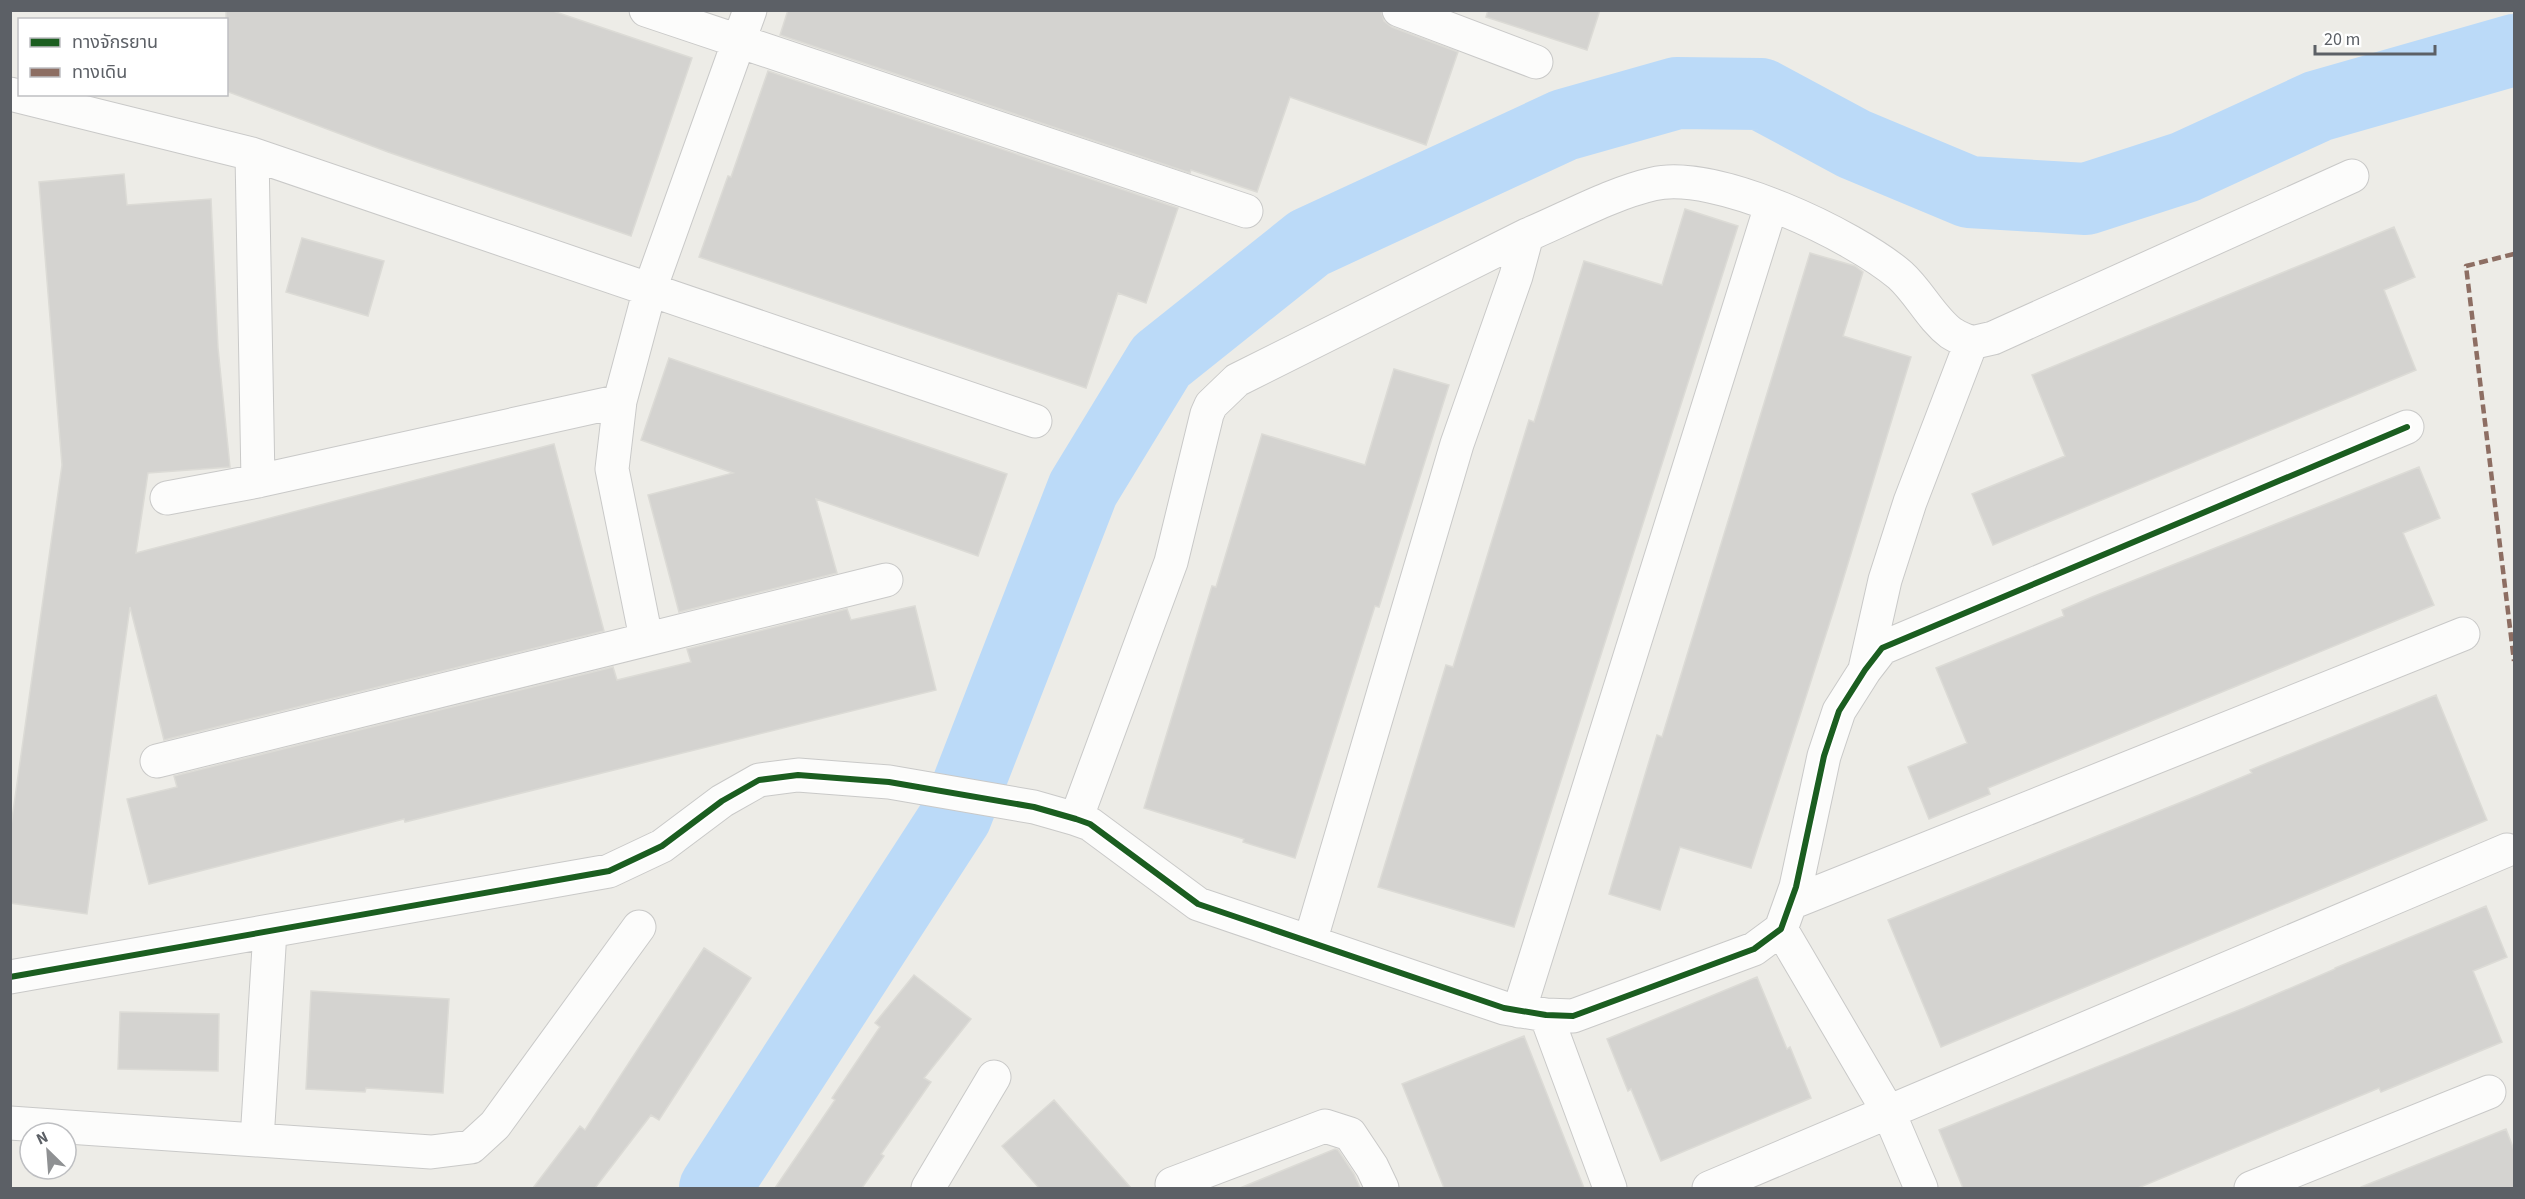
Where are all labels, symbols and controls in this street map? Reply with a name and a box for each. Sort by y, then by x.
legend [18,18,228,96]
scale bar [2315,18,2435,56]
text: 20 m [2324,27,2360,52]
text: ทางจักรยาน [72,30,158,55]
text: ทางเดิน [72,60,127,85]
north arrow [18,1121,78,1181]
text: N [33,1126,52,1151]

